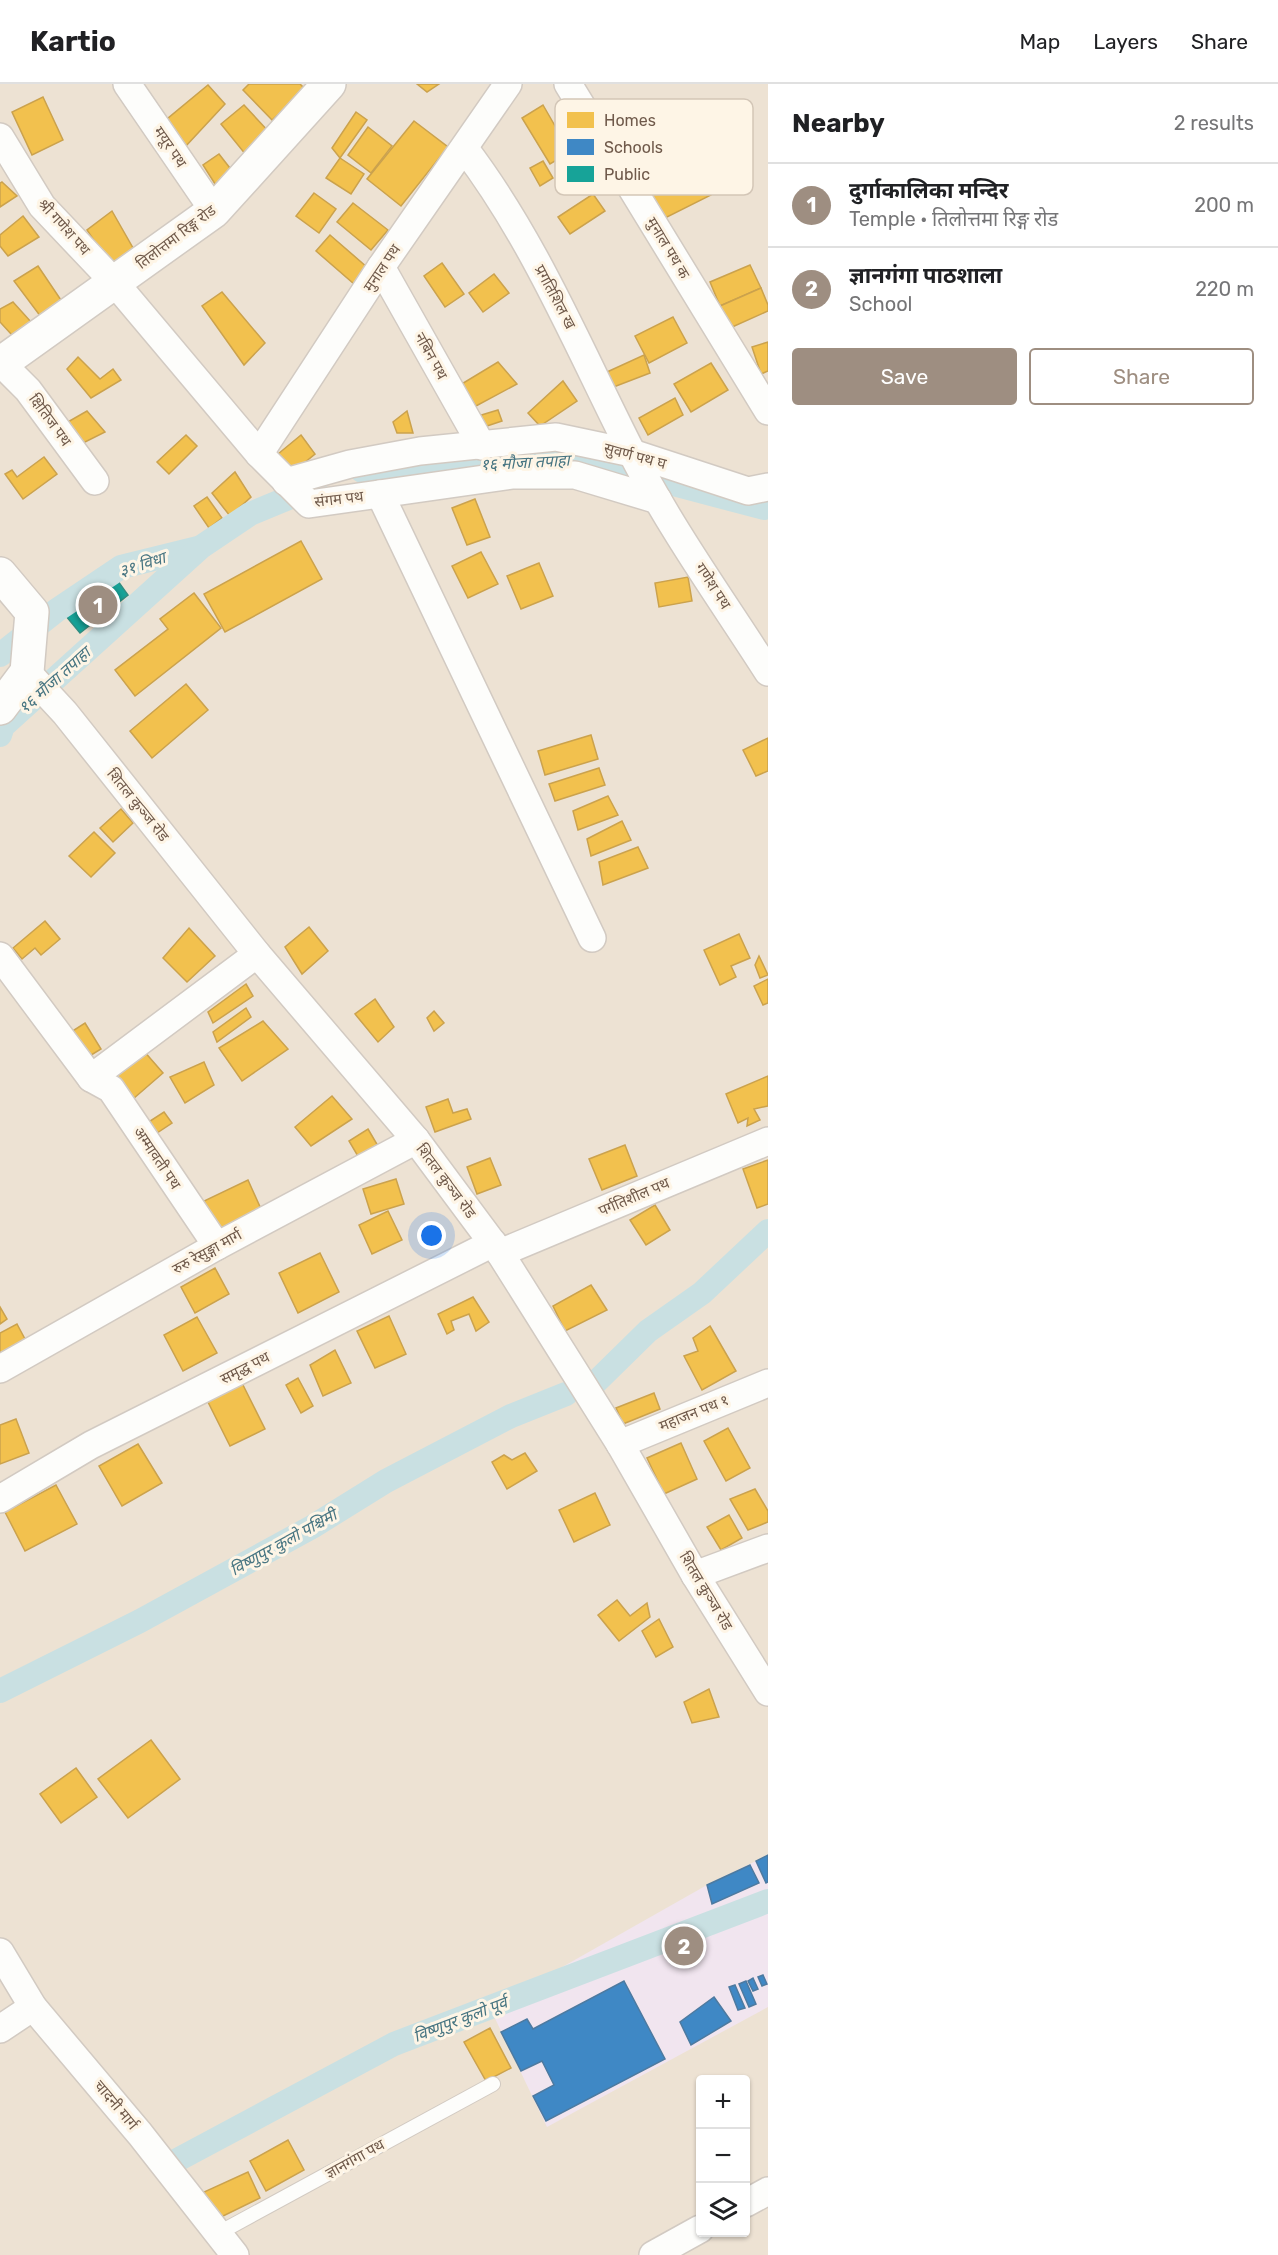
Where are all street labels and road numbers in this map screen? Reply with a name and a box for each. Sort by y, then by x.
street label: मयूर पथ [149,123,190,172]
street label: श्री गणेश पथ [34,195,94,259]
street label: तिलोत्तमा रिङ्ग रोड [133,201,220,273]
street label: मुनाल पथ क [642,214,694,283]
street label: मुनाल पथ [360,241,405,296]
street label: प्रगतिशिल ख [531,262,580,333]
street label: नबिन पथ [411,329,451,383]
street label: क्षितिज पथ [25,390,75,450]
street label: सुवर्ण पथ घ [602,439,669,474]
street label: संगम पथ [313,487,365,511]
street label: गणेश पथ [691,560,735,613]
street label: शितल कुञ्ज रोड [102,765,173,846]
street label: अम्मावती पथ [130,1123,185,1193]
street label: शितल कुञ्ज रोड [411,1140,480,1223]
street label: पर्गतिशील पथ [596,1174,673,1220]
street label: रुरु रेसुङ्गा मार्ग [169,1225,246,1279]
street label: समृद्ध पथ [217,1348,273,1389]
street label: महाजन पथ १ [657,1391,731,1435]
street label: शितल कुञ्ज रोड [675,1548,737,1635]
street label: चादनी मार्ग [90,2077,142,2134]
street label: ज्ञानगंगा पथ [322,2135,388,2182]

